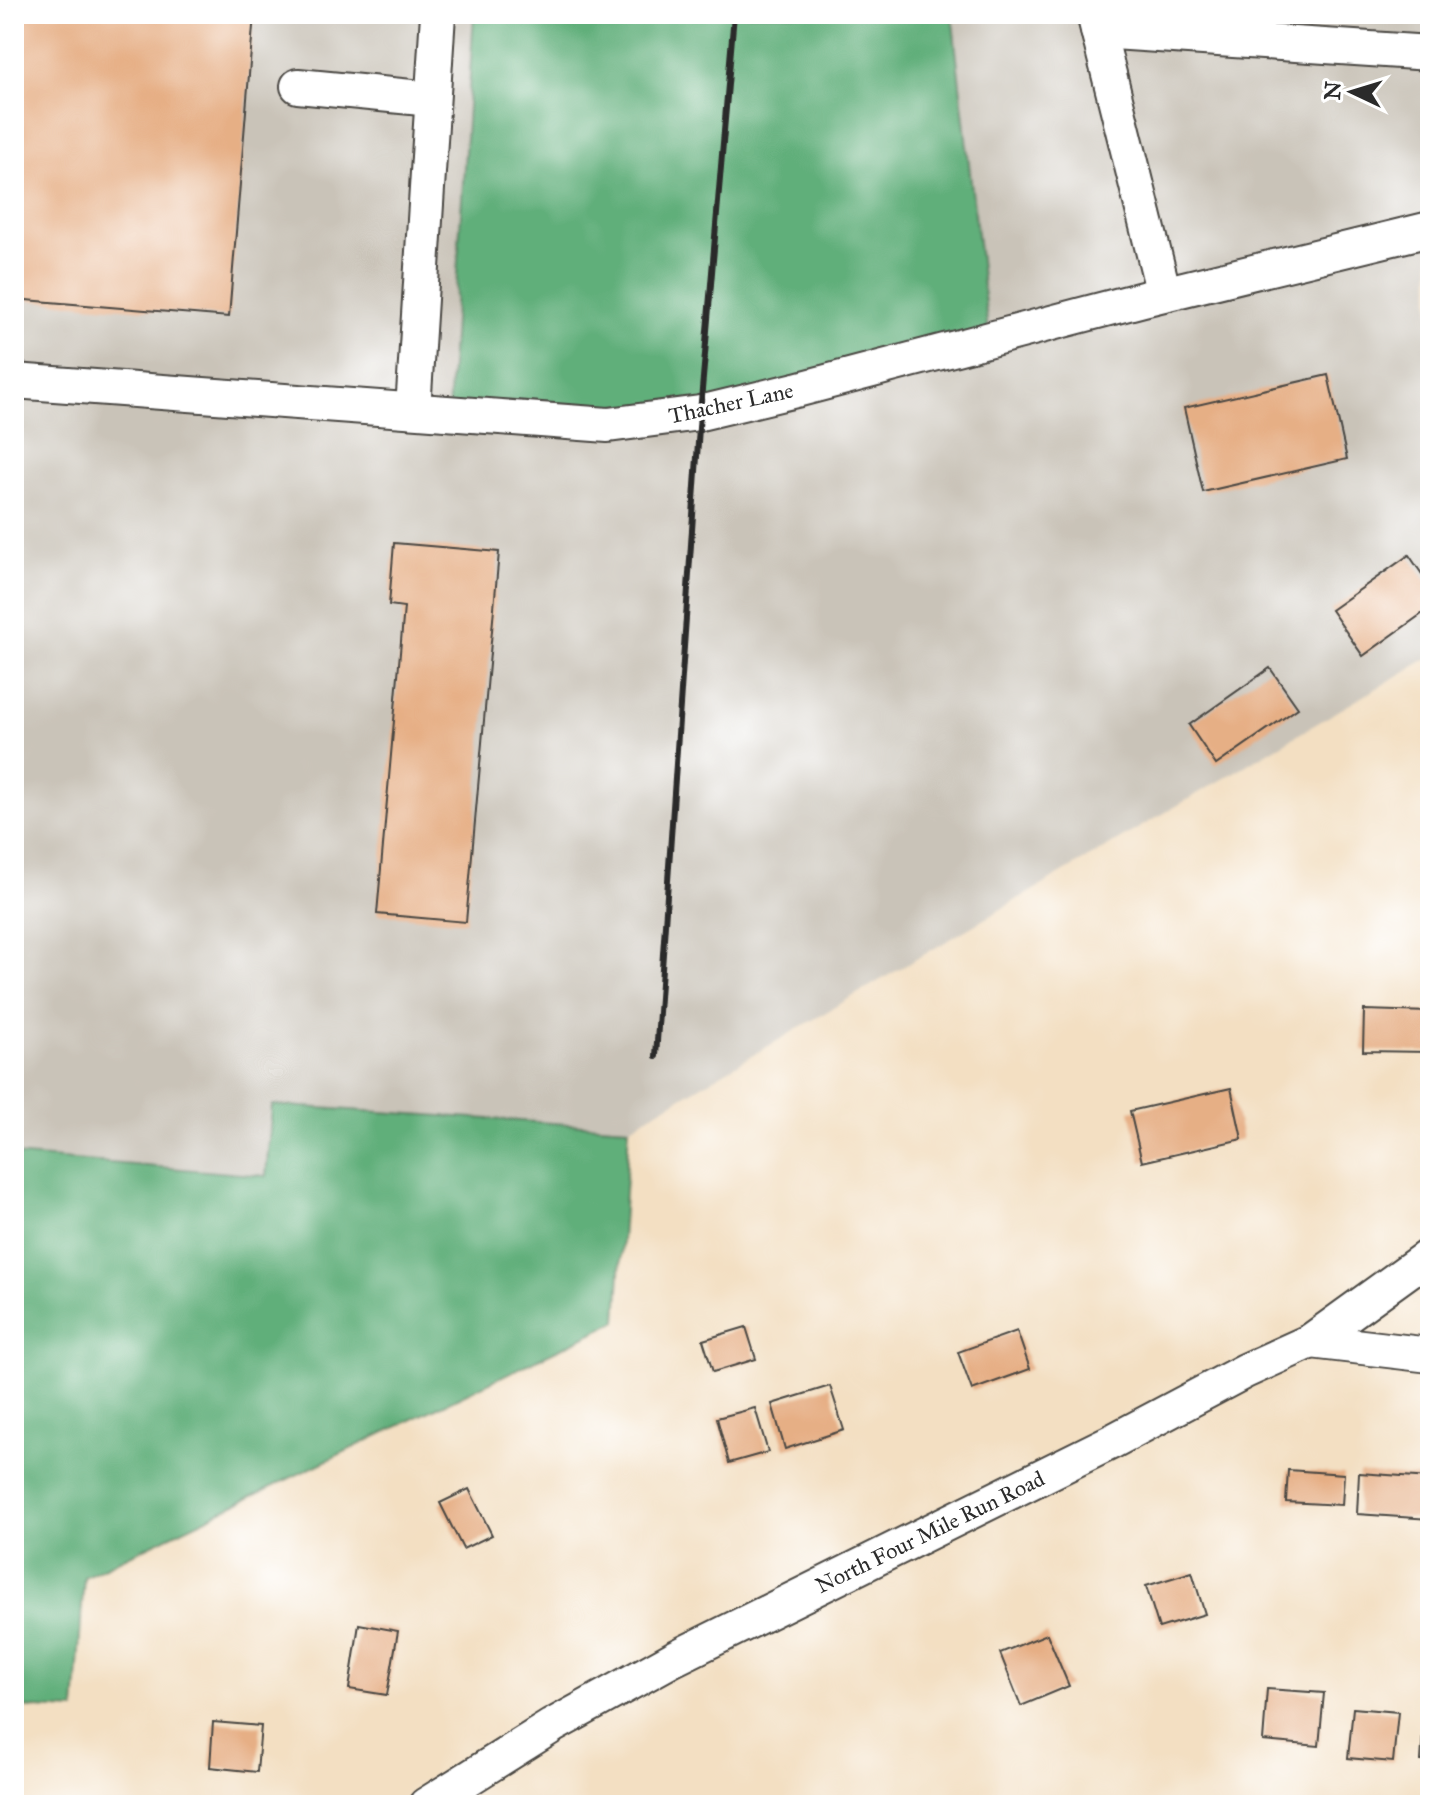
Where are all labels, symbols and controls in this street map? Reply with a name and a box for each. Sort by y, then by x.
north arrow [1312,52,1392,132]
text: N [1318,80,1347,101]
street label: Thacher Lane [666,377,796,429]
street label: North Four Mile Run Road [811,1465,1049,1599]

